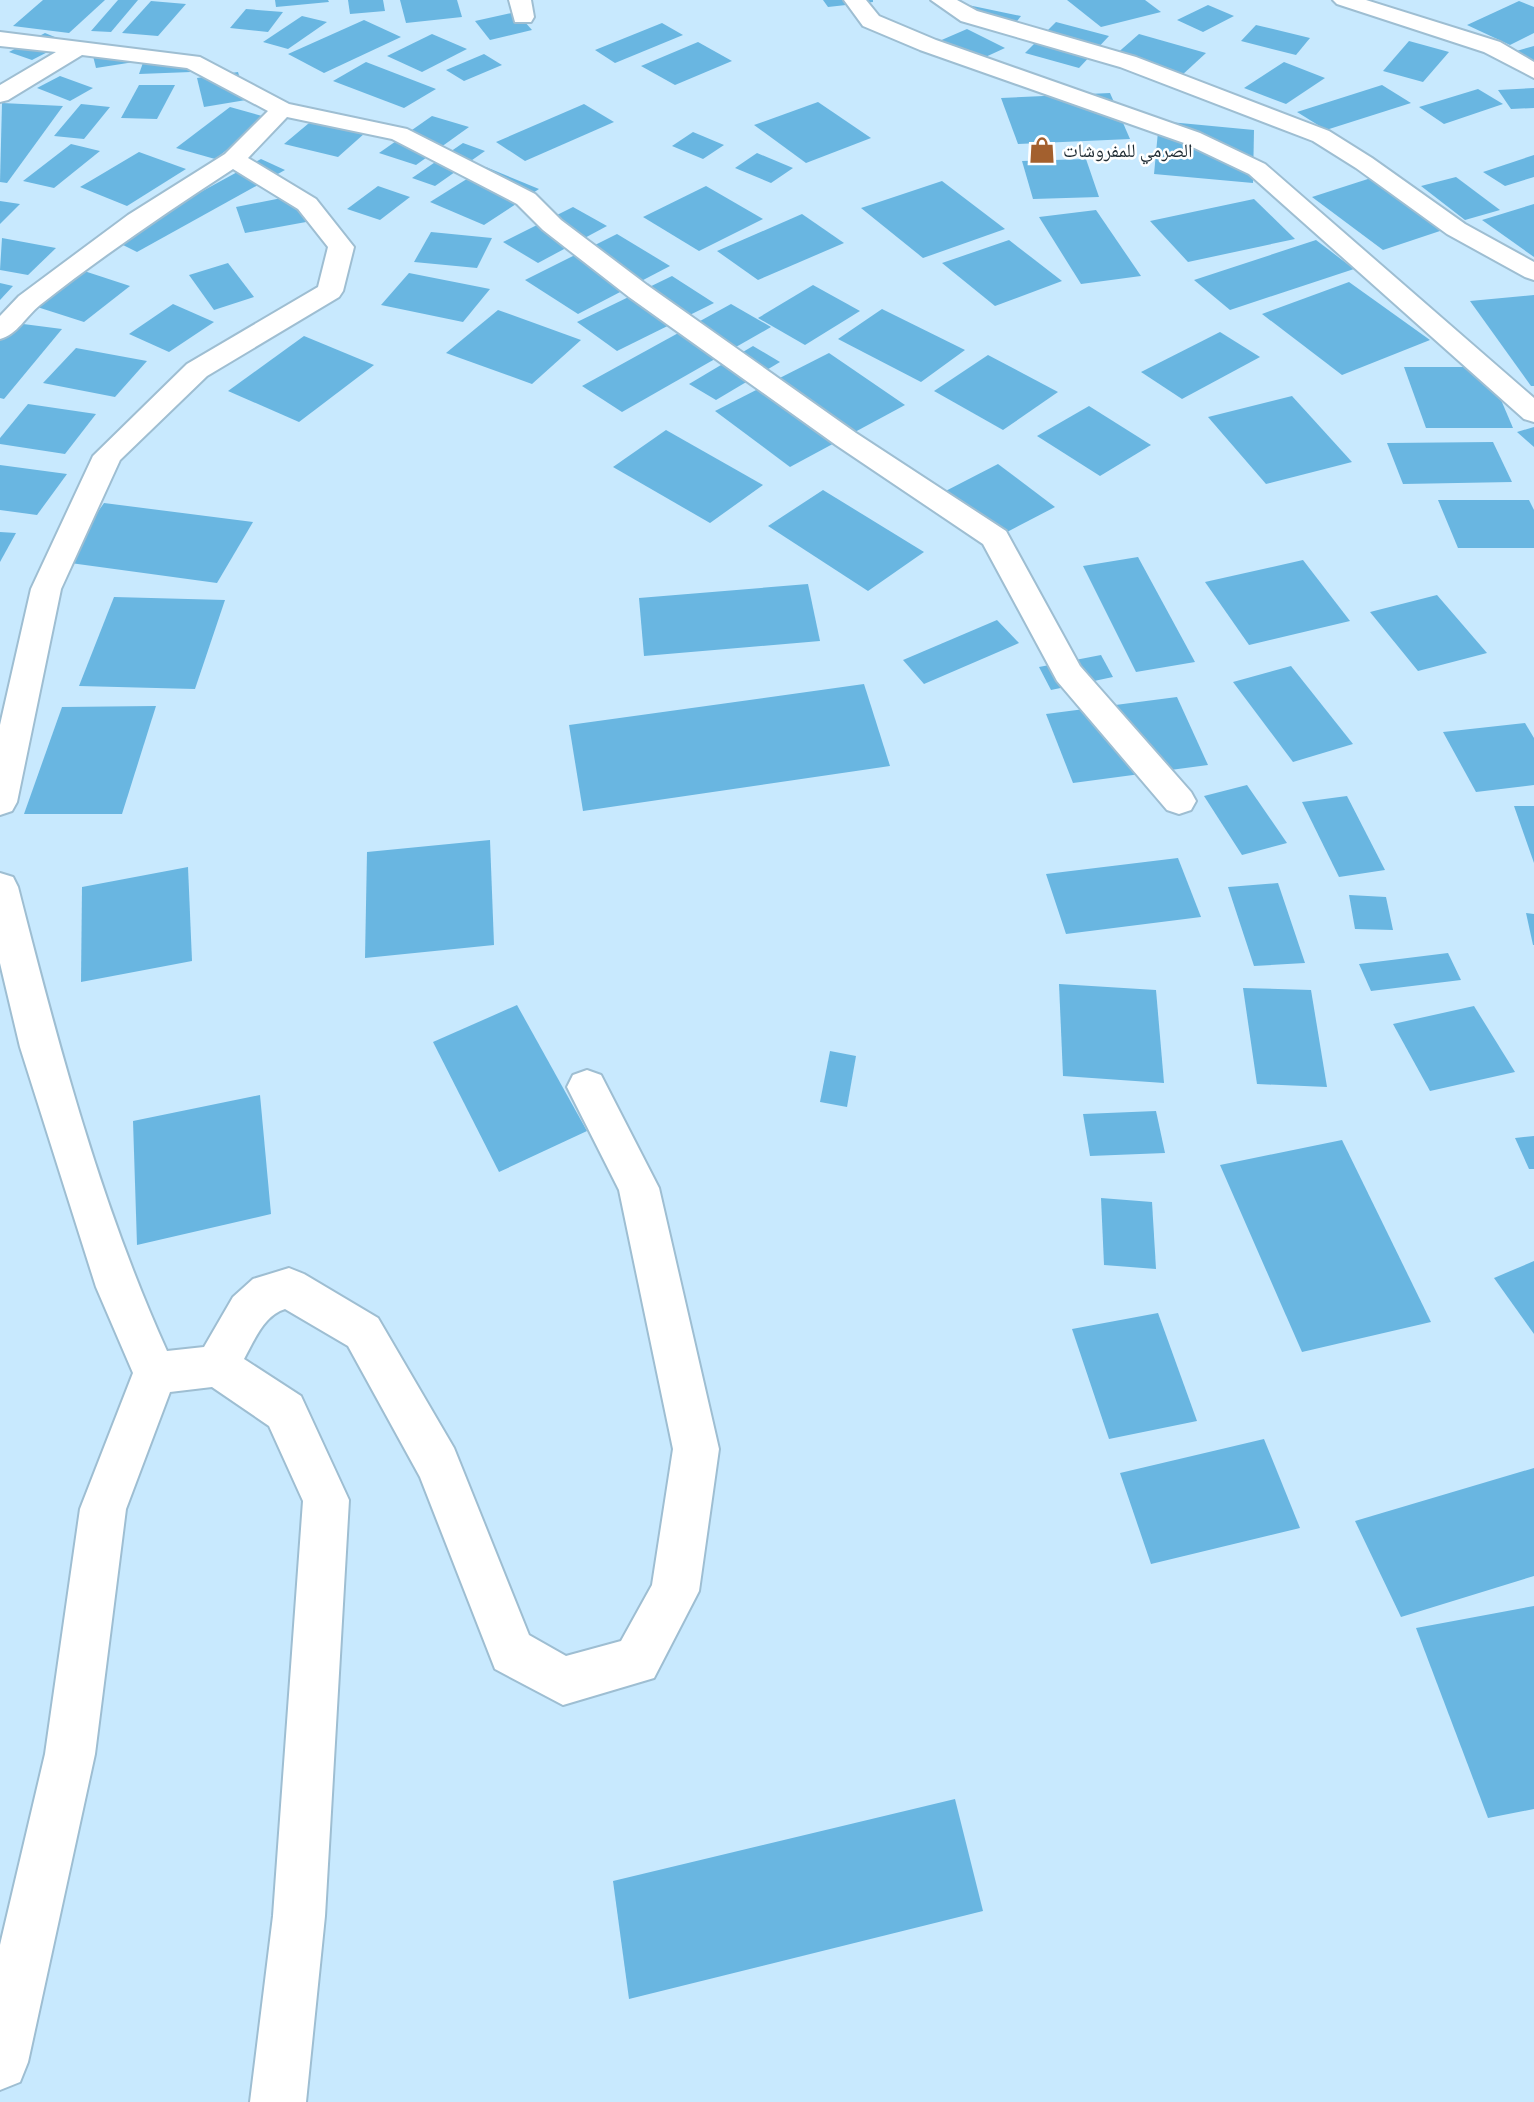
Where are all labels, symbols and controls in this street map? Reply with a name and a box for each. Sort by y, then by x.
shop icon: الصرمي للمفروشات [1027,135,1057,165]
place label: الصرمي للمفروشات [1063,139,1193,165]

